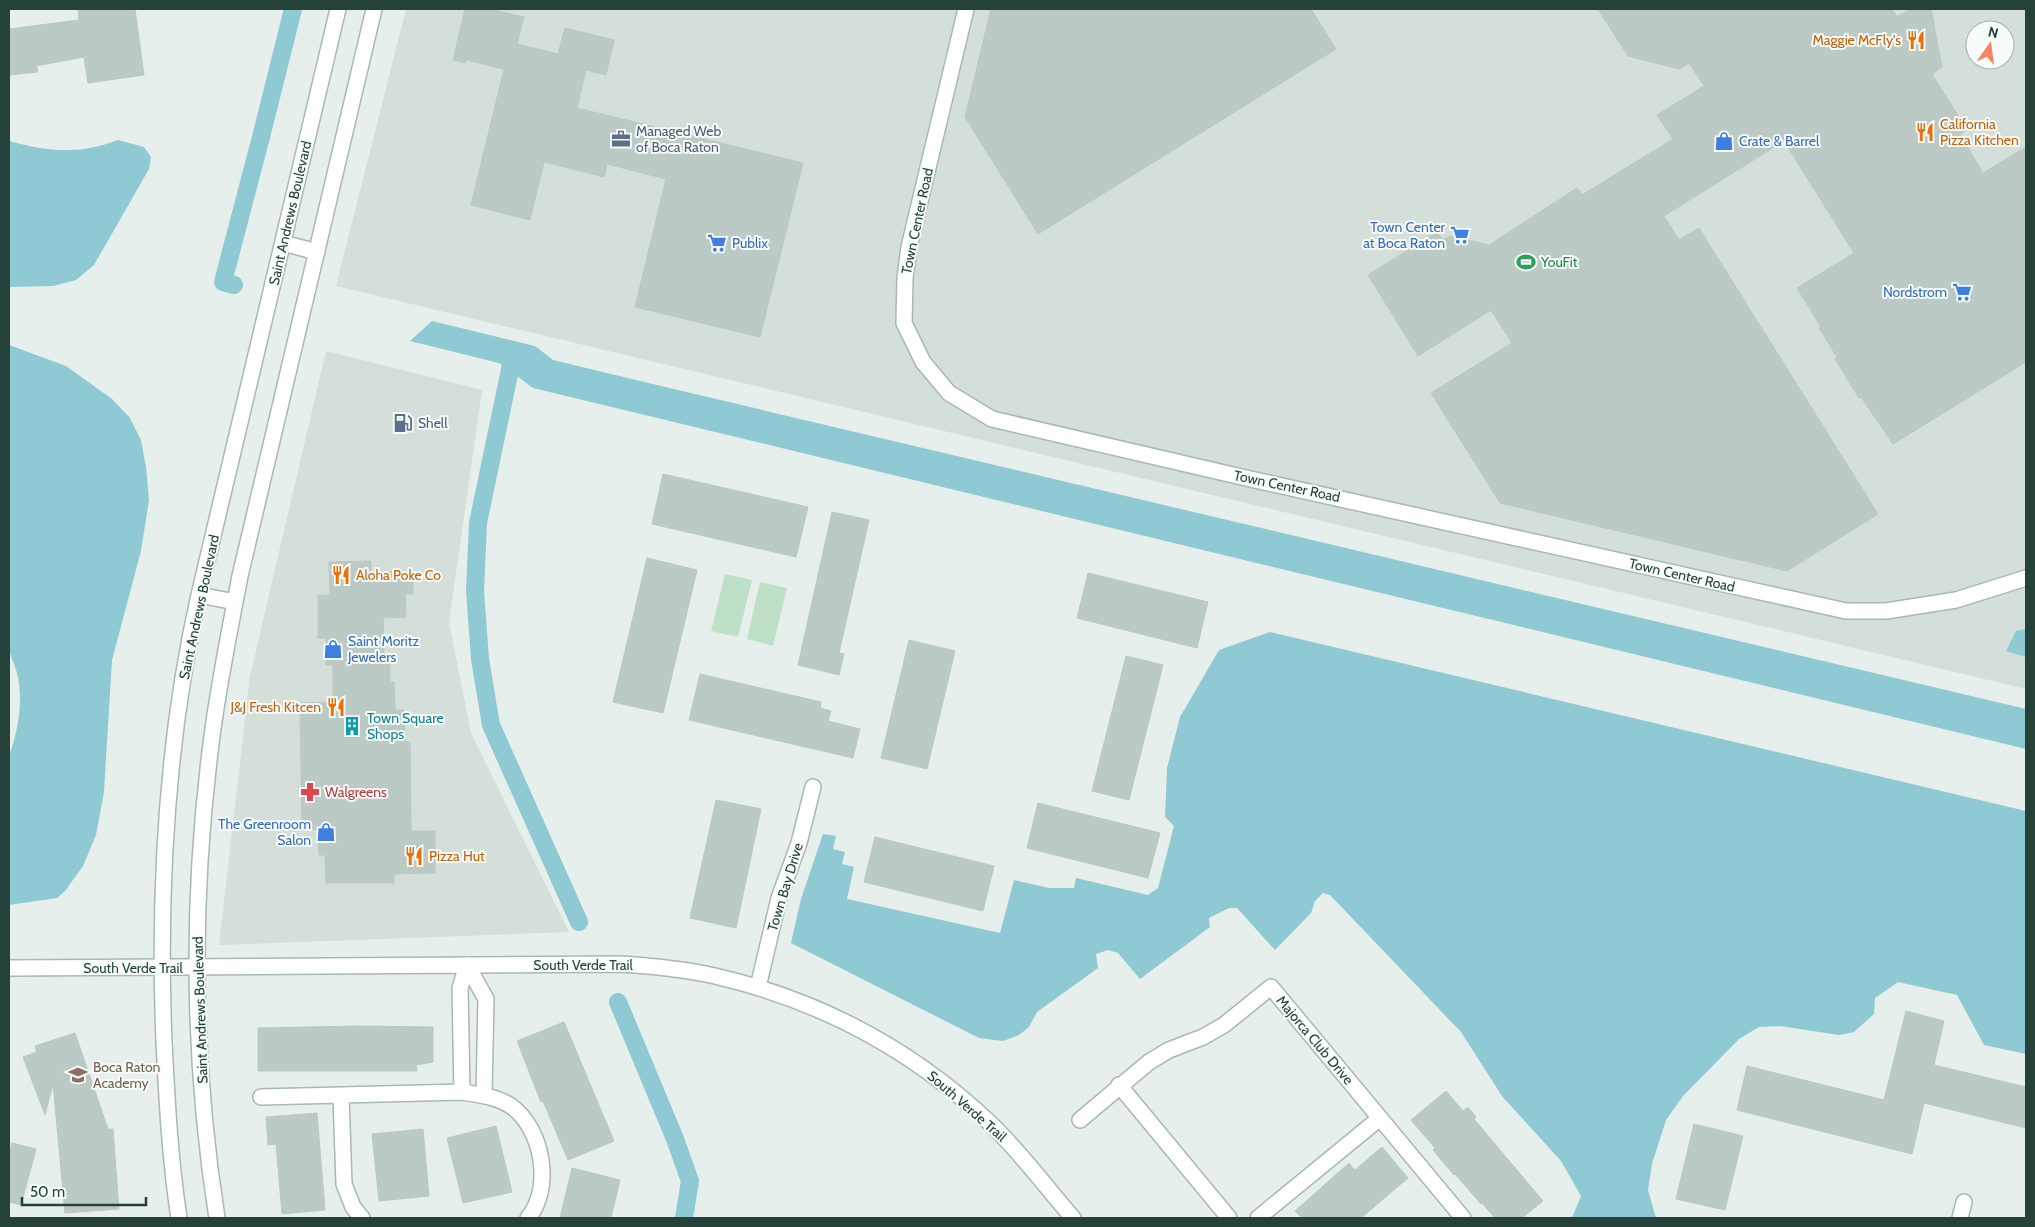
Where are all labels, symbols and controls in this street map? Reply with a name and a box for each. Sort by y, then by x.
north arrow [1965,20,2015,70]
text: N [1986,22,2000,42]
restaurant icon: Maggie McFly's [1905,29,1927,51]
place label: Maggie McFly's [1812,31,1901,49]
place label: California Pizza Kitchen [1940,115,2019,149]
restaurant icon: California Pizza Kitchen [1914,121,1936,143]
place label: Managed Web of Boca Raton [636,122,721,156]
office icon: Managed Web of Boca Raton [610,128,632,150]
shop icon: Crate & Barrel [1713,130,1735,152]
place label: Crate & Barrel [1739,132,1820,150]
street label: Saint Andrews Boulevard [265,139,315,287]
street label: Town Center Road [897,166,937,276]
place label: Town Center at Boca Raton [1363,218,1446,252]
supermarket icon: Town Center at Boca Raton [1449,224,1471,246]
supermarket icon: Publix [706,232,728,254]
place label: Publix [732,234,768,252]
sports icon: YouFit [1515,251,1537,273]
place label: YouFit [1540,253,1578,271]
supermarket icon: Nordstrom [1951,281,1973,303]
place label: Nordstrom [1883,283,1947,301]
fuel station icon: Shell [392,412,414,434]
place label: Shell [418,414,448,432]
street label: Town Center Road [1232,466,1342,506]
street label: Saint Andrews Boulevard [175,533,223,681]
street label: Town Center Road [1627,554,1737,596]
restaurant icon: Aloha Poke Co [330,564,352,586]
place label: Aloha Poke Co [356,566,441,584]
place label: Saint Moritz Jewelers [347,632,419,666]
shop icon: Saint Moritz Jewelers [322,638,344,660]
restaurant icon: J&J Fresh Kitcen [325,696,347,718]
place label: J&J Fresh Kitcen [229,698,321,716]
place label: Town Square Shops [367,709,444,743]
building icon: Town Square Shops [341,715,363,737]
pharmacy icon: Walgreens [299,781,321,803]
place label: Walgreens [325,783,387,801]
place label: The Greenroom Salon [218,815,311,849]
shop icon: The Greenroom Salon [315,821,337,843]
street label: Town Bay Drive [763,841,807,933]
restaurant icon: Pizza Hut [403,845,425,867]
place label: Pizza Hut [429,847,485,865]
street label: Saint Andrews Boulevard [188,936,212,1084]
street label: South Verde Trail [533,956,633,974]
street label: South Verde Trail [83,959,183,977]
street label: Majorca Club Drive [1273,992,1357,1088]
place label: Boca Raton Academy [93,1058,161,1092]
school or university icon: Boca Raton Academy [67,1064,89,1086]
street label: South Verde Trail [924,1067,1011,1146]
scale bar [22,1174,146,1206]
text: 50 m [30,1183,65,1201]

